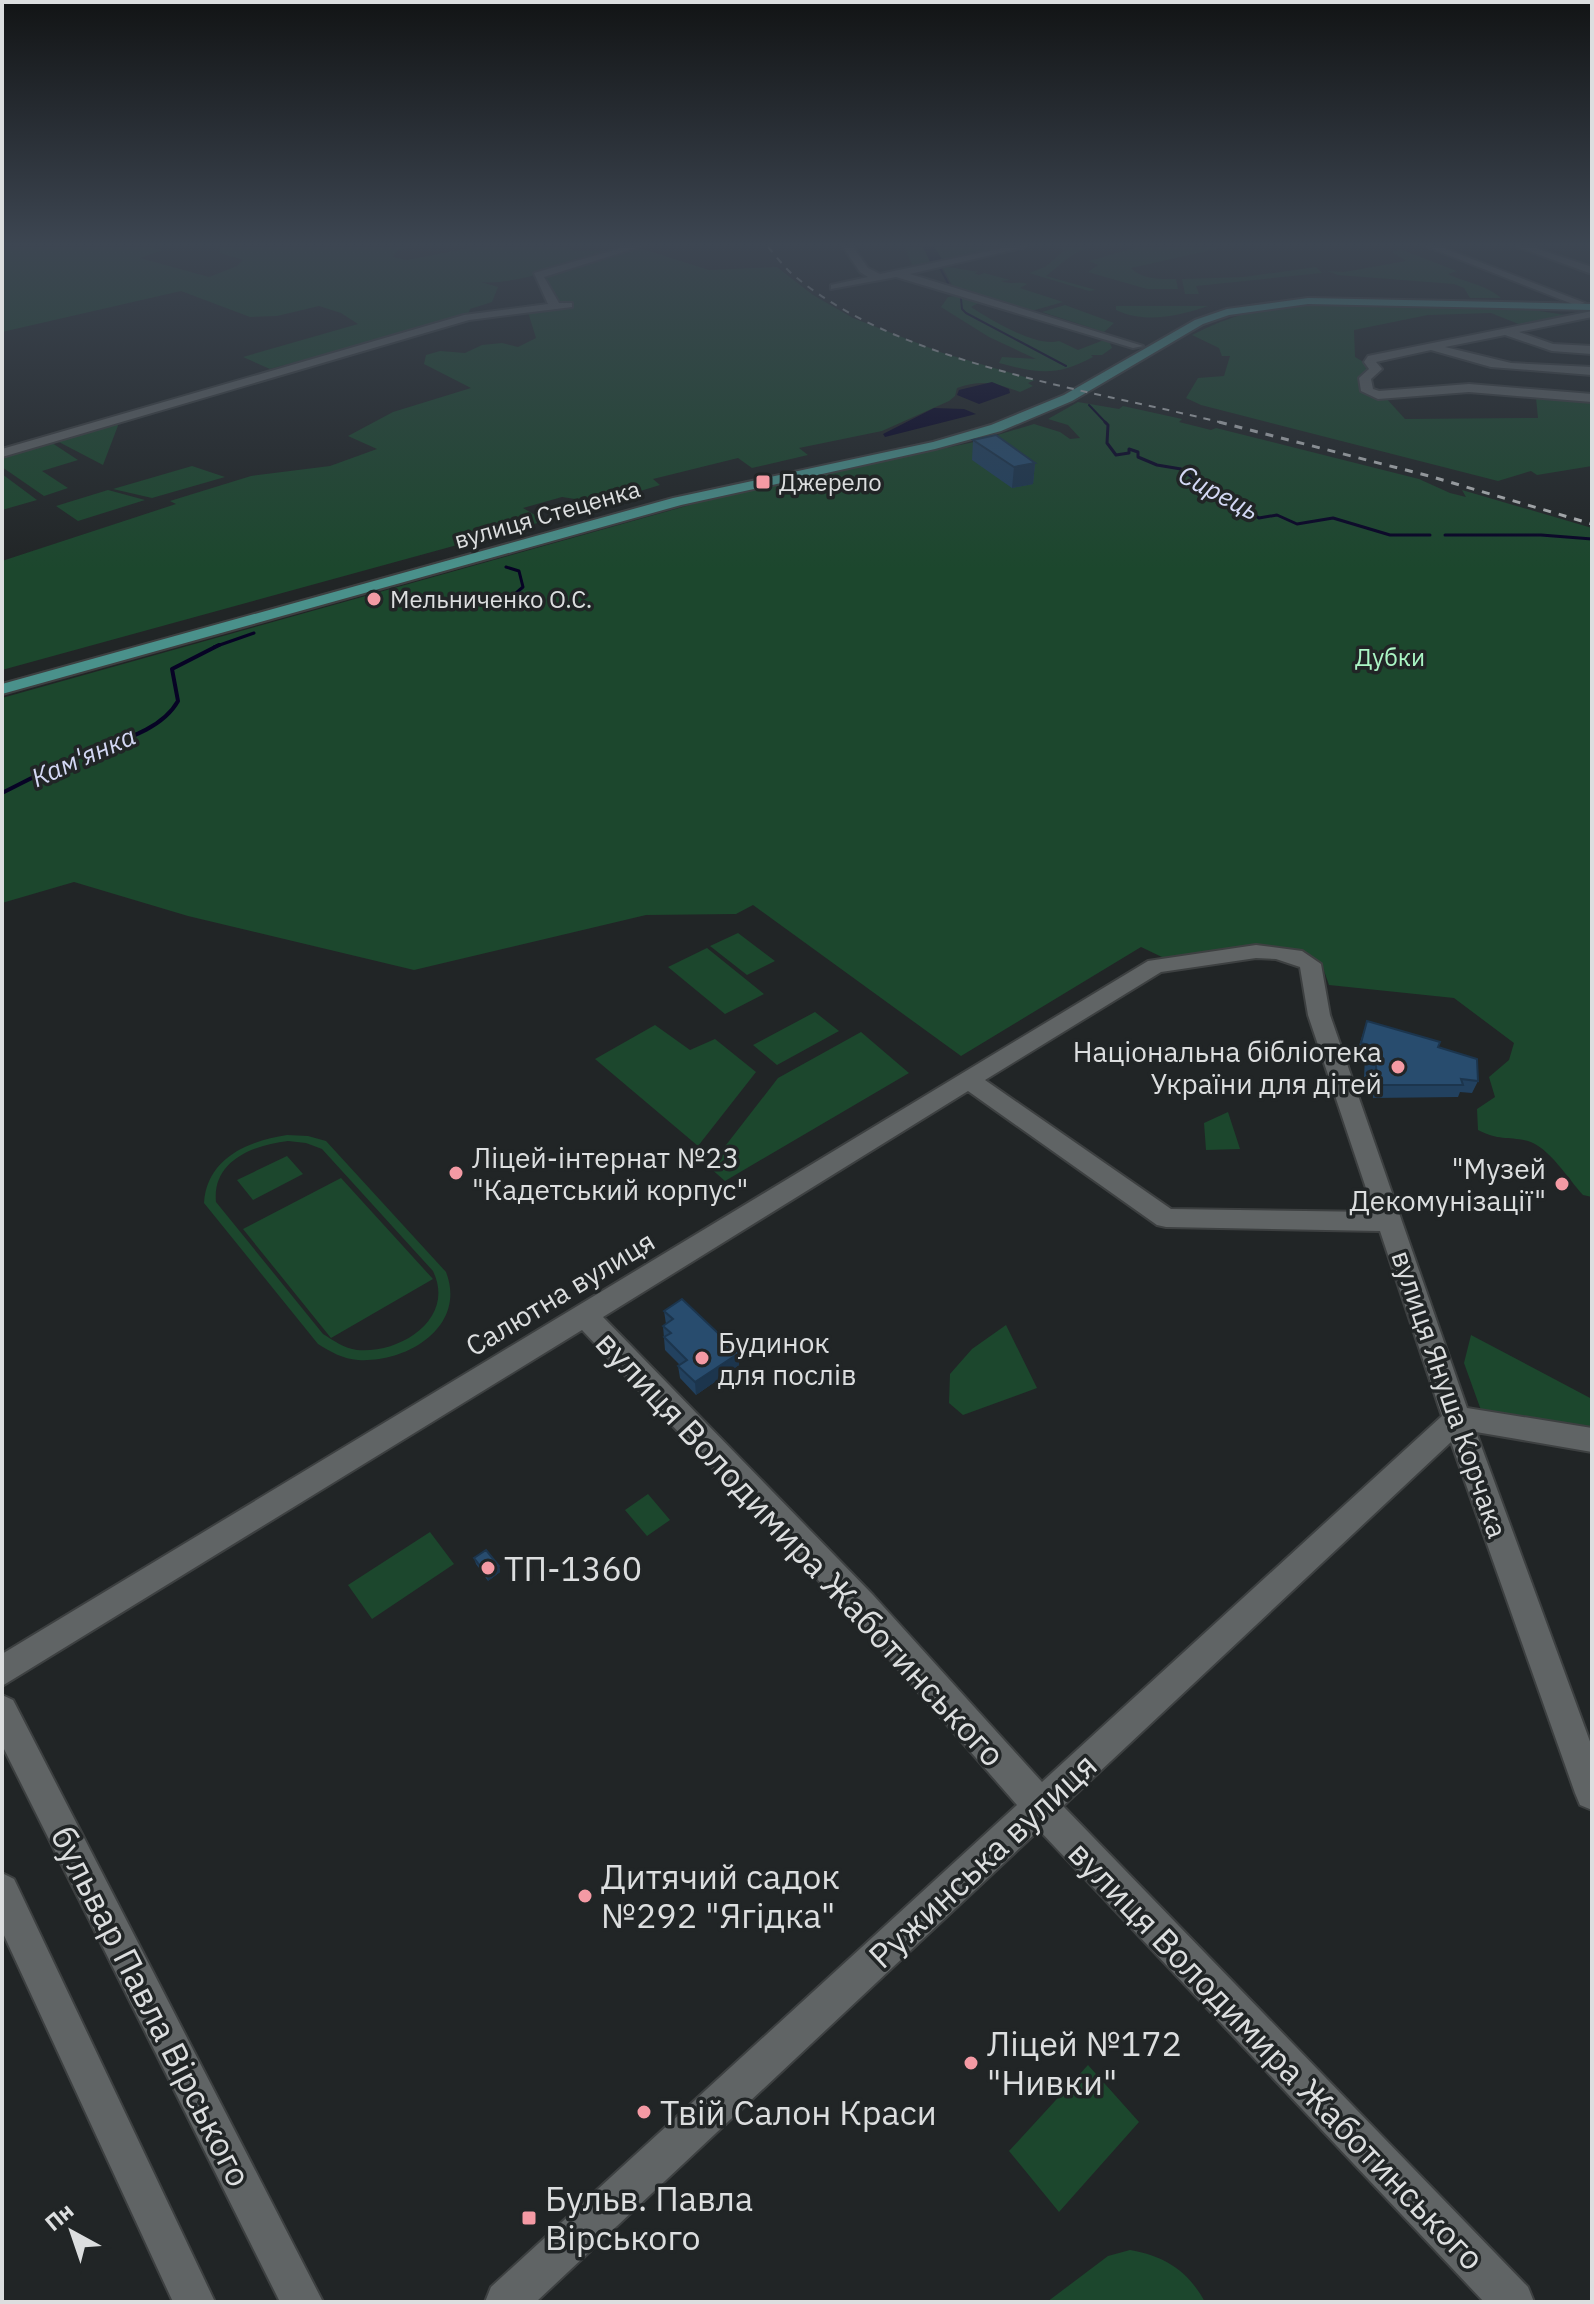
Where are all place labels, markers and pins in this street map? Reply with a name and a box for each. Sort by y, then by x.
place label: Джерело [779,466,882,498]
marker: Джерело [754,473,772,491]
place label: Мельниченко О.С. [390,583,592,615]
marker: Мельниченко О.С. [365,590,383,608]
place label: Національна бібліотека України для дітей [1073,1033,1382,1102]
marker: Національна бібліотека України для дітей [1389,1058,1407,1076]
place label: Ліцей-інтернат №23 "Кадетський корпус" [472,1139,748,1208]
place label: "Музей Декомунізації" [1350,1150,1546,1219]
marker: Ліцей-інтернат №23 "Кадетський корпус" [447,1164,465,1182]
marker: "Музей Декомунізації" [1553,1175,1571,1193]
place label: Будинок для послів [718,1324,857,1393]
marker: Будинок для послів [693,1349,711,1367]
place label: ТП-1360 [504,1546,642,1590]
marker: ТП-1360 [479,1559,497,1577]
place label: Дитячий садок №292 "Ягідка" [601,1854,840,1937]
marker: Дитячий садок №292 "Ягідка" [576,1887,594,1905]
place label: Ліцей №172 "Нивки" [987,2021,1182,2104]
marker: Ліцей №172 "Нивки" [962,2054,980,2072]
place label: Твій Салон Краси [660,2090,937,2134]
marker: Твій Салон Краси [635,2103,653,2121]
place label: Бульв. Павла Вірського [545,2176,753,2259]
marker: Бульв. Павла Вірського [520,2209,538,2227]

